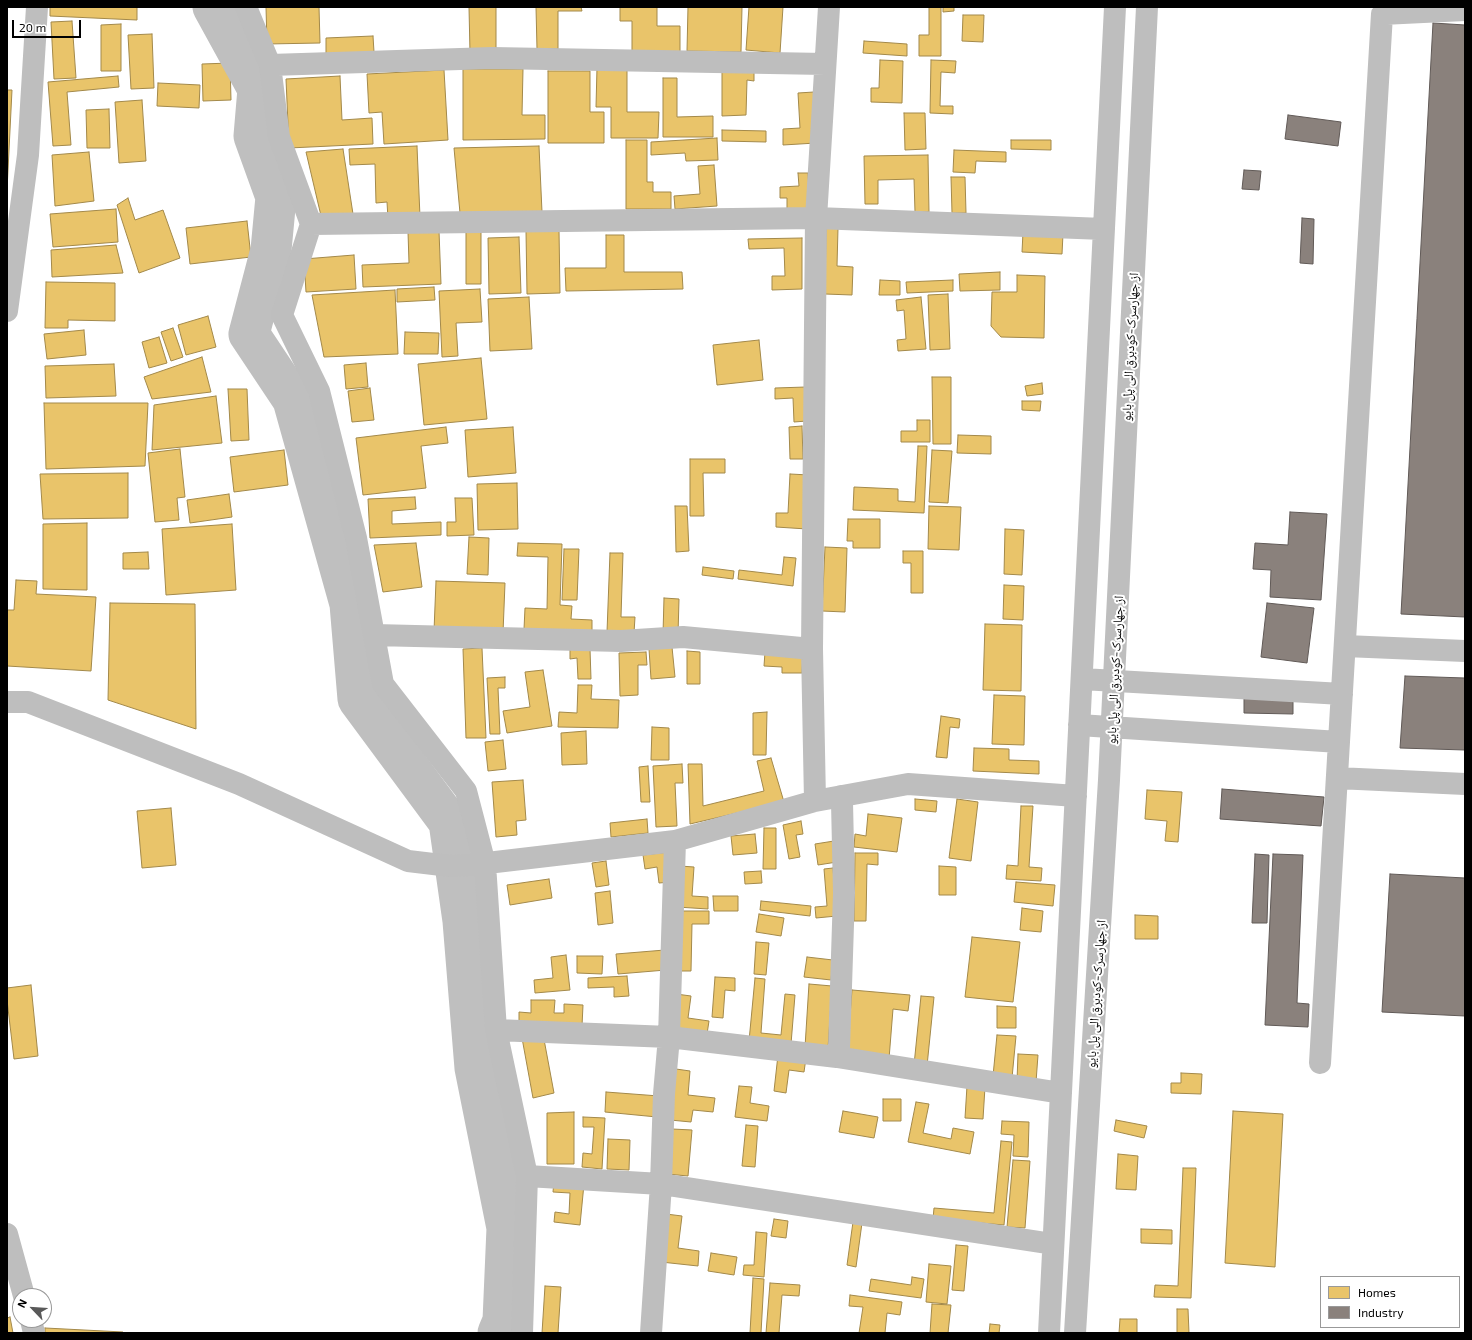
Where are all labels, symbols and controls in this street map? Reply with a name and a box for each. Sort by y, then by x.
scale bar [14,12,83,38]
text: 20 m [19,20,46,34]
street label: از جهارسرک-کودبرق الی پل بایو [1118,272,1142,422]
street label: از جهارسرک-کودبرق الی پل بایو [1103,595,1127,745]
street label: از جهارسرک-کودبرق الی پل بایو [1083,919,1109,1069]
legend [1320,1276,1460,1328]
text: Homes [1358,1285,1396,1299]
north arrow [12,1288,52,1328]
text: N [14,1297,29,1309]
text: Industry [1358,1305,1404,1319]

